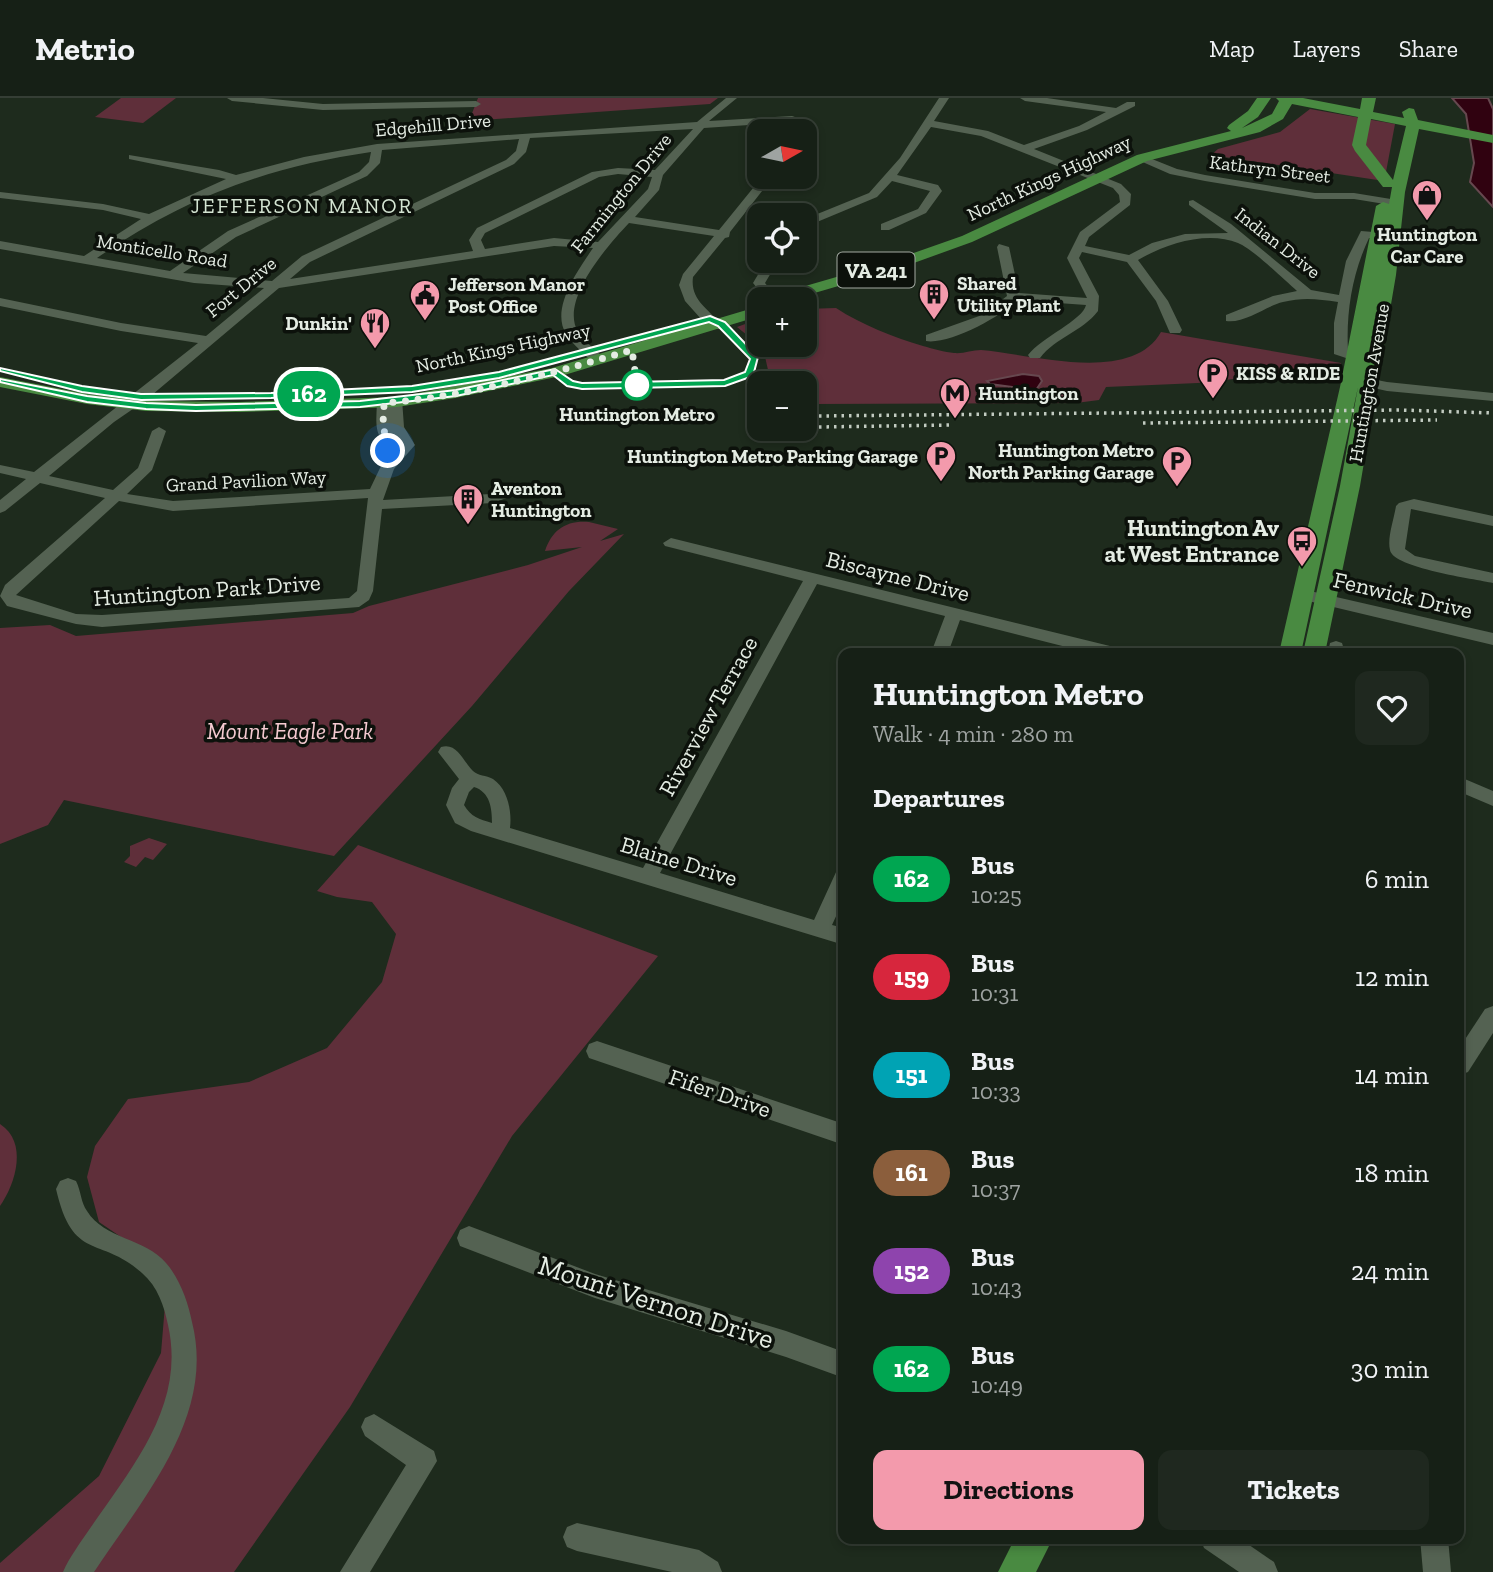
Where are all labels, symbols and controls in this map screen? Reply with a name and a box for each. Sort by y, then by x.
text: Metrio [35,29,135,68]
text: Map [1209,34,1255,63]
text: Layers [1293,34,1361,63]
text: Share [1399,34,1458,63]
street label: Edgehill Drive [374,108,492,142]
north arrow [747,119,817,189]
map controls [747,119,817,441]
street label: Farmington Drive [566,128,676,257]
street label: North Kings Highway [963,130,1135,226]
street label: Kathryn Street [1208,150,1332,188]
shop icon: Huntington Car Care [1410,178,1444,222]
district label: JEFFERSON MANOR [191,193,413,218]
button: locate [747,203,817,273]
street label: Indian Drive [1231,203,1325,283]
place label: Huntington Car Care [1377,223,1478,268]
street label: Monticello Road [95,229,230,273]
street label: Fort Drive [201,252,281,322]
road number: VA 241 [838,252,914,288]
place label: Shared Utility Plant [957,272,1061,317]
place label: Jefferson Manor Post Office [448,273,586,318]
building icon: Shared Utility Plant [917,277,951,321]
public building icon: Jefferson Manor Post Office [408,278,442,322]
button: + [747,287,817,357]
street label: Huntington Avenue [1344,302,1394,464]
restaurant icon: Dunkin' [358,306,392,350]
place label: Dunkin' [285,312,352,335]
street label: North Kings Highway [414,318,593,378]
parking icon: KISS & RIDE [1196,356,1230,400]
place label: KISS & RIDE [1236,362,1340,385]
marker: Huntington Metro [622,370,652,400]
line badge: 162 [269,371,349,417]
button: − [747,371,817,441]
metro station icon: Huntington [938,376,972,420]
text: 162 [291,379,327,408]
place label: Huntington [978,382,1079,405]
place label: Huntington Metro [559,403,715,426]
your location [370,433,405,468]
parking icon: Huntington Metro Parking Garage [924,439,958,483]
place label: Huntington Metro North Parking Garage [968,439,1154,484]
parking icon: Huntington Metro North Parking Garage [1160,444,1194,488]
place label: Huntington Metro Parking Garage [627,445,918,468]
street label: Grand Pavilion Way [165,465,327,497]
place label: Aventon Huntington [491,477,592,522]
building icon: Aventon Huntington [451,482,485,526]
place label: Huntington Av at West Entrance [1104,514,1279,568]
bus stop icon: Huntington Av at West Entrance [1285,524,1319,568]
street label: Biscayne Drive [823,545,973,607]
street label: Fenwick Drive [1331,565,1475,625]
street label: Huntington Park Drive [93,568,321,612]
street label: Riverview Terrace [653,631,763,801]
button: heart [1355,671,1429,745]
text: Huntington Metro [873,674,1144,713]
park label: Mount Eagle Park [207,717,373,745]
text: Walk · 4 min · 280 m [873,720,1073,748]
text: Departures [873,782,1005,814]
street label: Blaine Drive [617,830,741,892]
text: Bus [971,849,1014,881]
text: 6 min [1365,863,1429,895]
text: 162 [894,864,929,893]
text: 10:25 [971,881,1022,909]
text: Bus [971,947,1014,979]
text: 12 min [1355,961,1429,993]
text: 159 [894,962,929,991]
text: 10:31 [971,979,1018,1007]
text: Bus [971,1045,1014,1077]
text: 14 min [1354,1059,1429,1091]
text: 151 [896,1060,927,1089]
street label: Fifer Drive [665,1063,775,1123]
text: 10:33 [971,1077,1021,1105]
text: Bus [971,1143,1014,1175]
text: 18 min [1354,1157,1429,1189]
text: 161 [895,1158,928,1187]
text: 10:37 [971,1175,1020,1203]
text: Bus [971,1241,1014,1273]
street label: Mount Vernon Drive [534,1248,778,1356]
text: 24 min [1351,1255,1429,1287]
text: 152 [894,1256,929,1285]
text: 10:43 [971,1273,1022,1301]
text: Bus [971,1339,1014,1371]
text: 30 min [1351,1353,1429,1385]
text: 162 [894,1354,929,1383]
text: 10:49 [971,1371,1023,1399]
button: Directions [873,1450,1144,1530]
button: Tickets [1158,1450,1429,1530]

